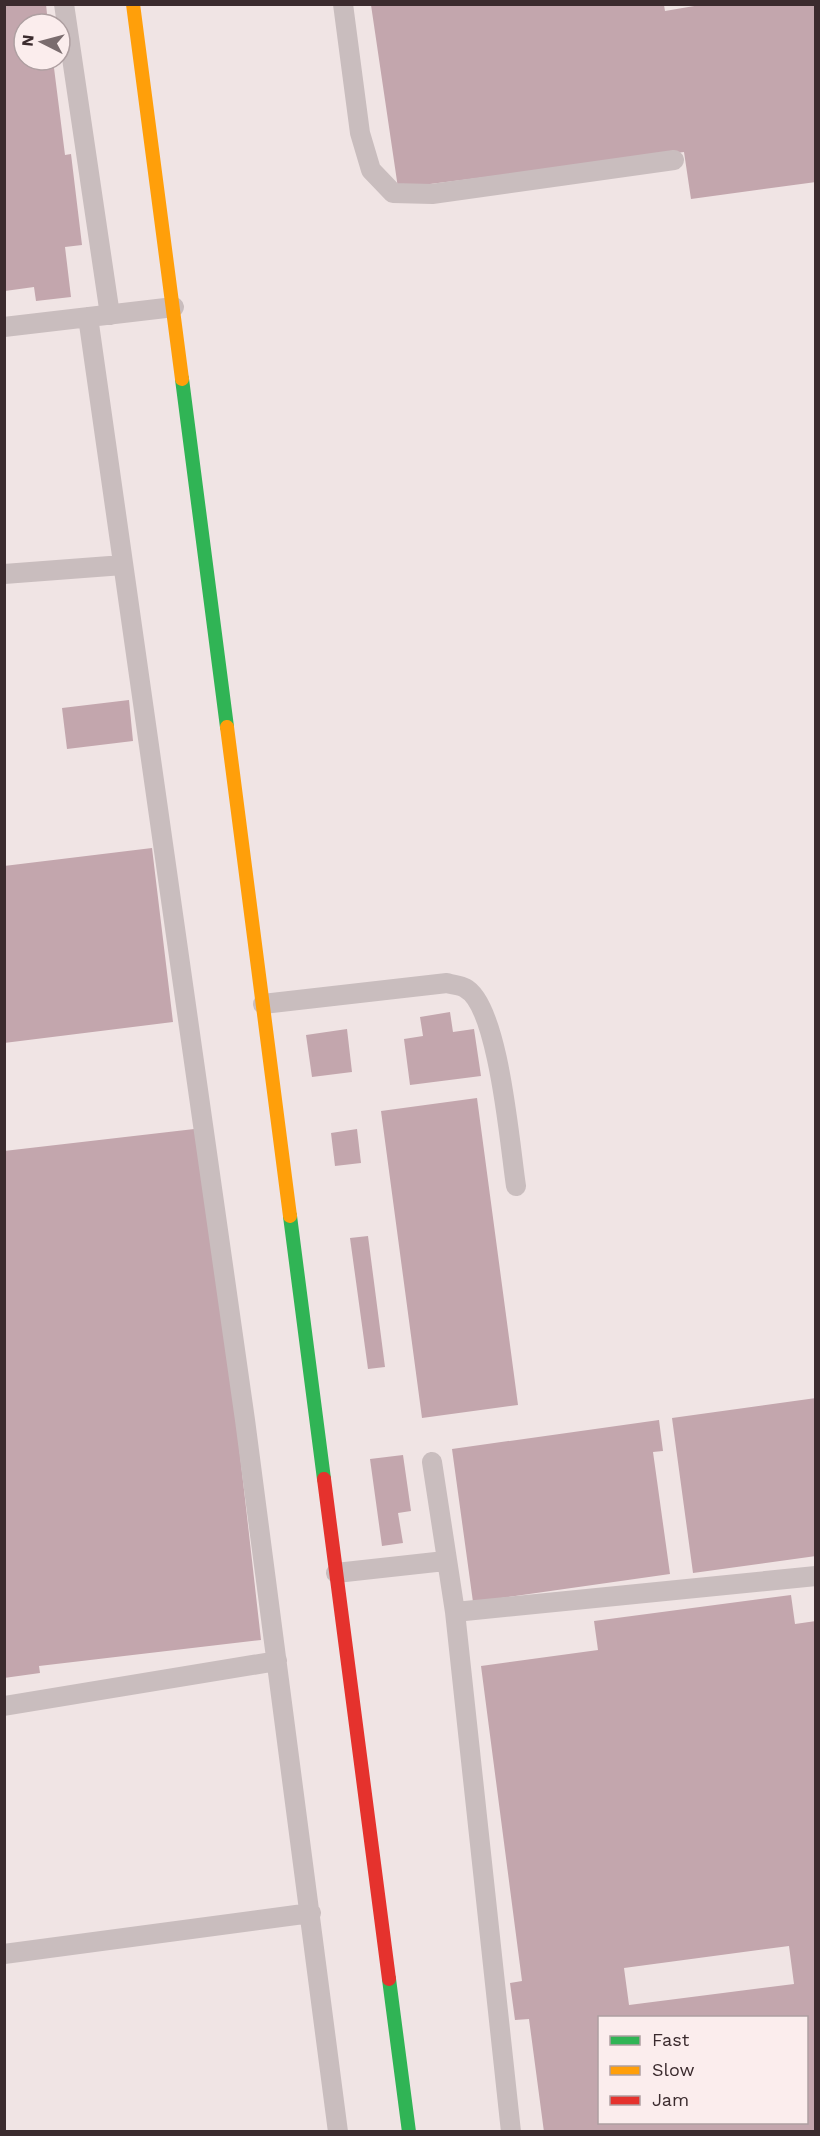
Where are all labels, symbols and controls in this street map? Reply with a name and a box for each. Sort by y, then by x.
north arrow [12,12,72,72]
text: N [18,34,38,47]
legend [598,2016,808,2124]
text: Fast [652,2029,690,2050]
text: Slow [652,2059,695,2080]
text: Jam [652,2089,689,2110]

